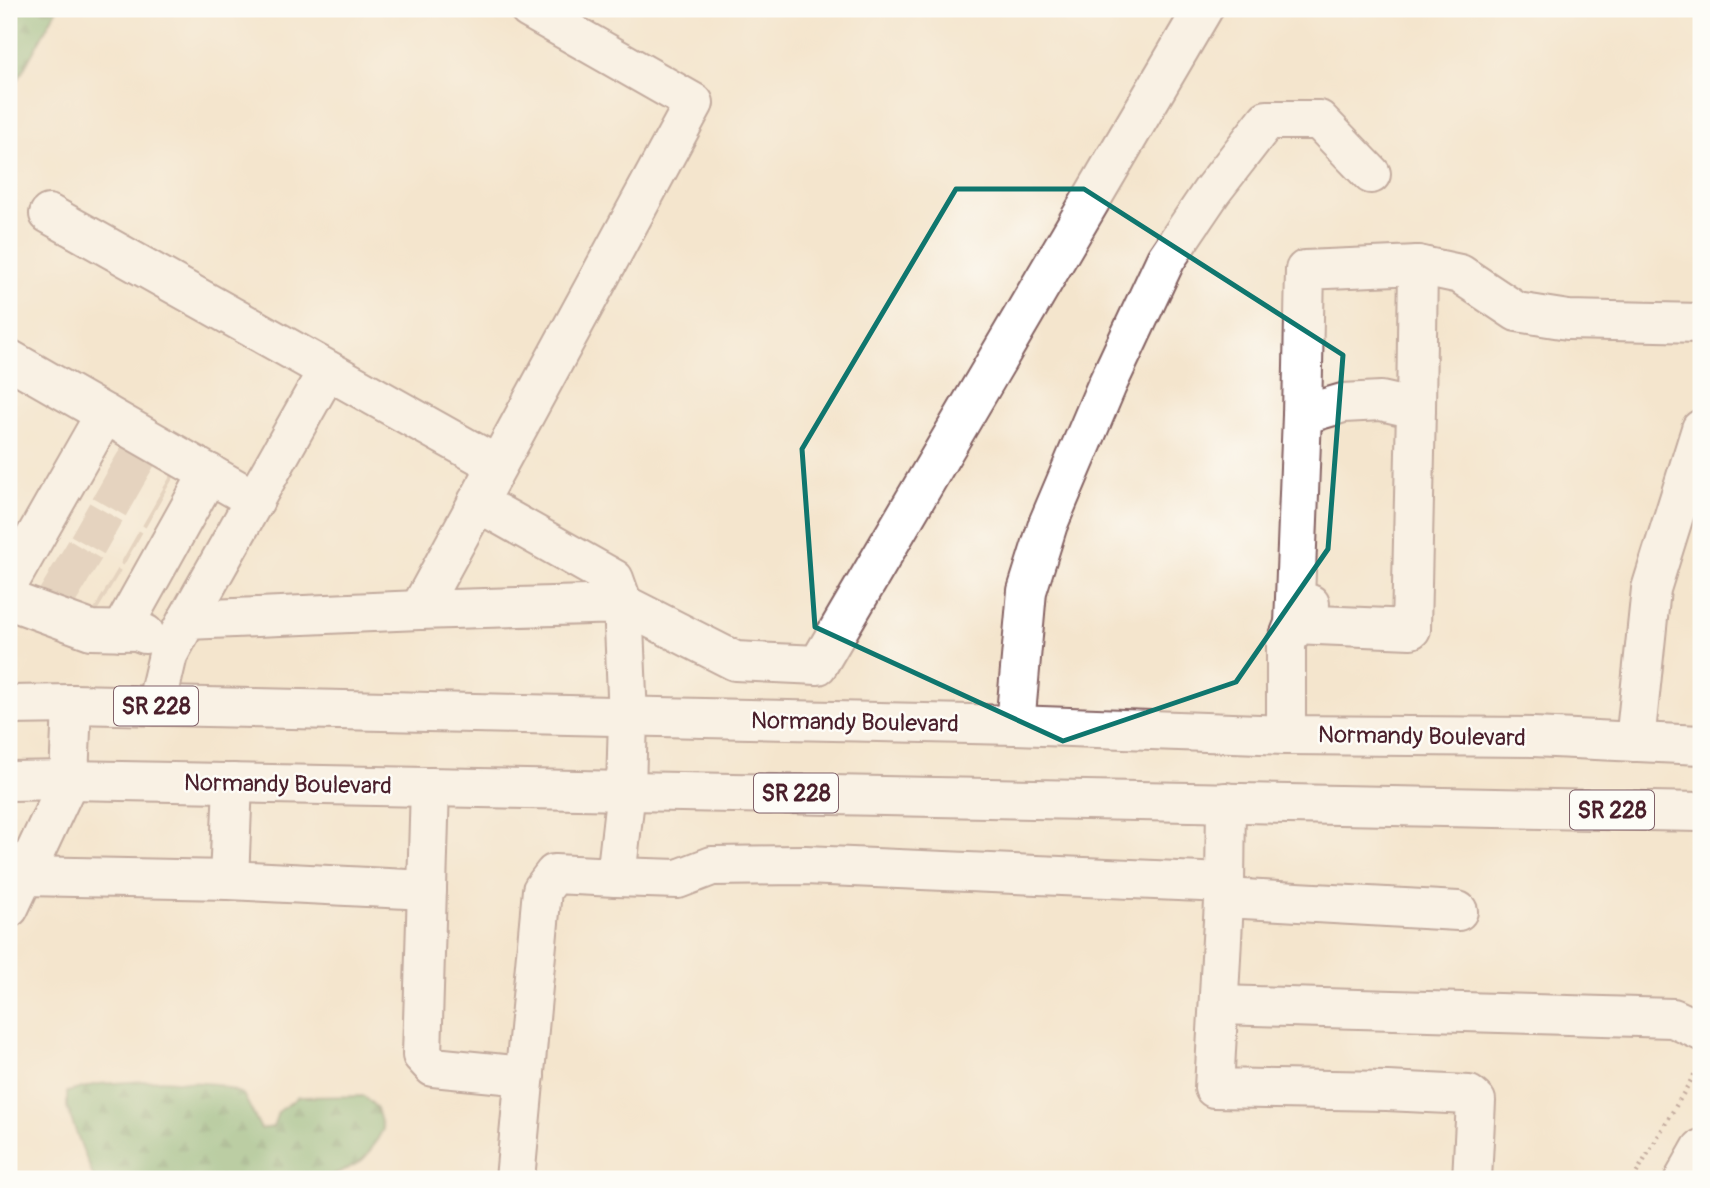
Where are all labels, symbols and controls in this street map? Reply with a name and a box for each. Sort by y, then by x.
road number: SR 228 [114,686,198,726]
street label: Normandy Boulevard [751,706,959,739]
street label: Normandy Boulevard [1318,720,1526,753]
street label: Normandy Boulevard [184,768,392,801]
road number: SR 228 [754,774,838,813]
road number: SR 228 [1570,790,1654,830]

